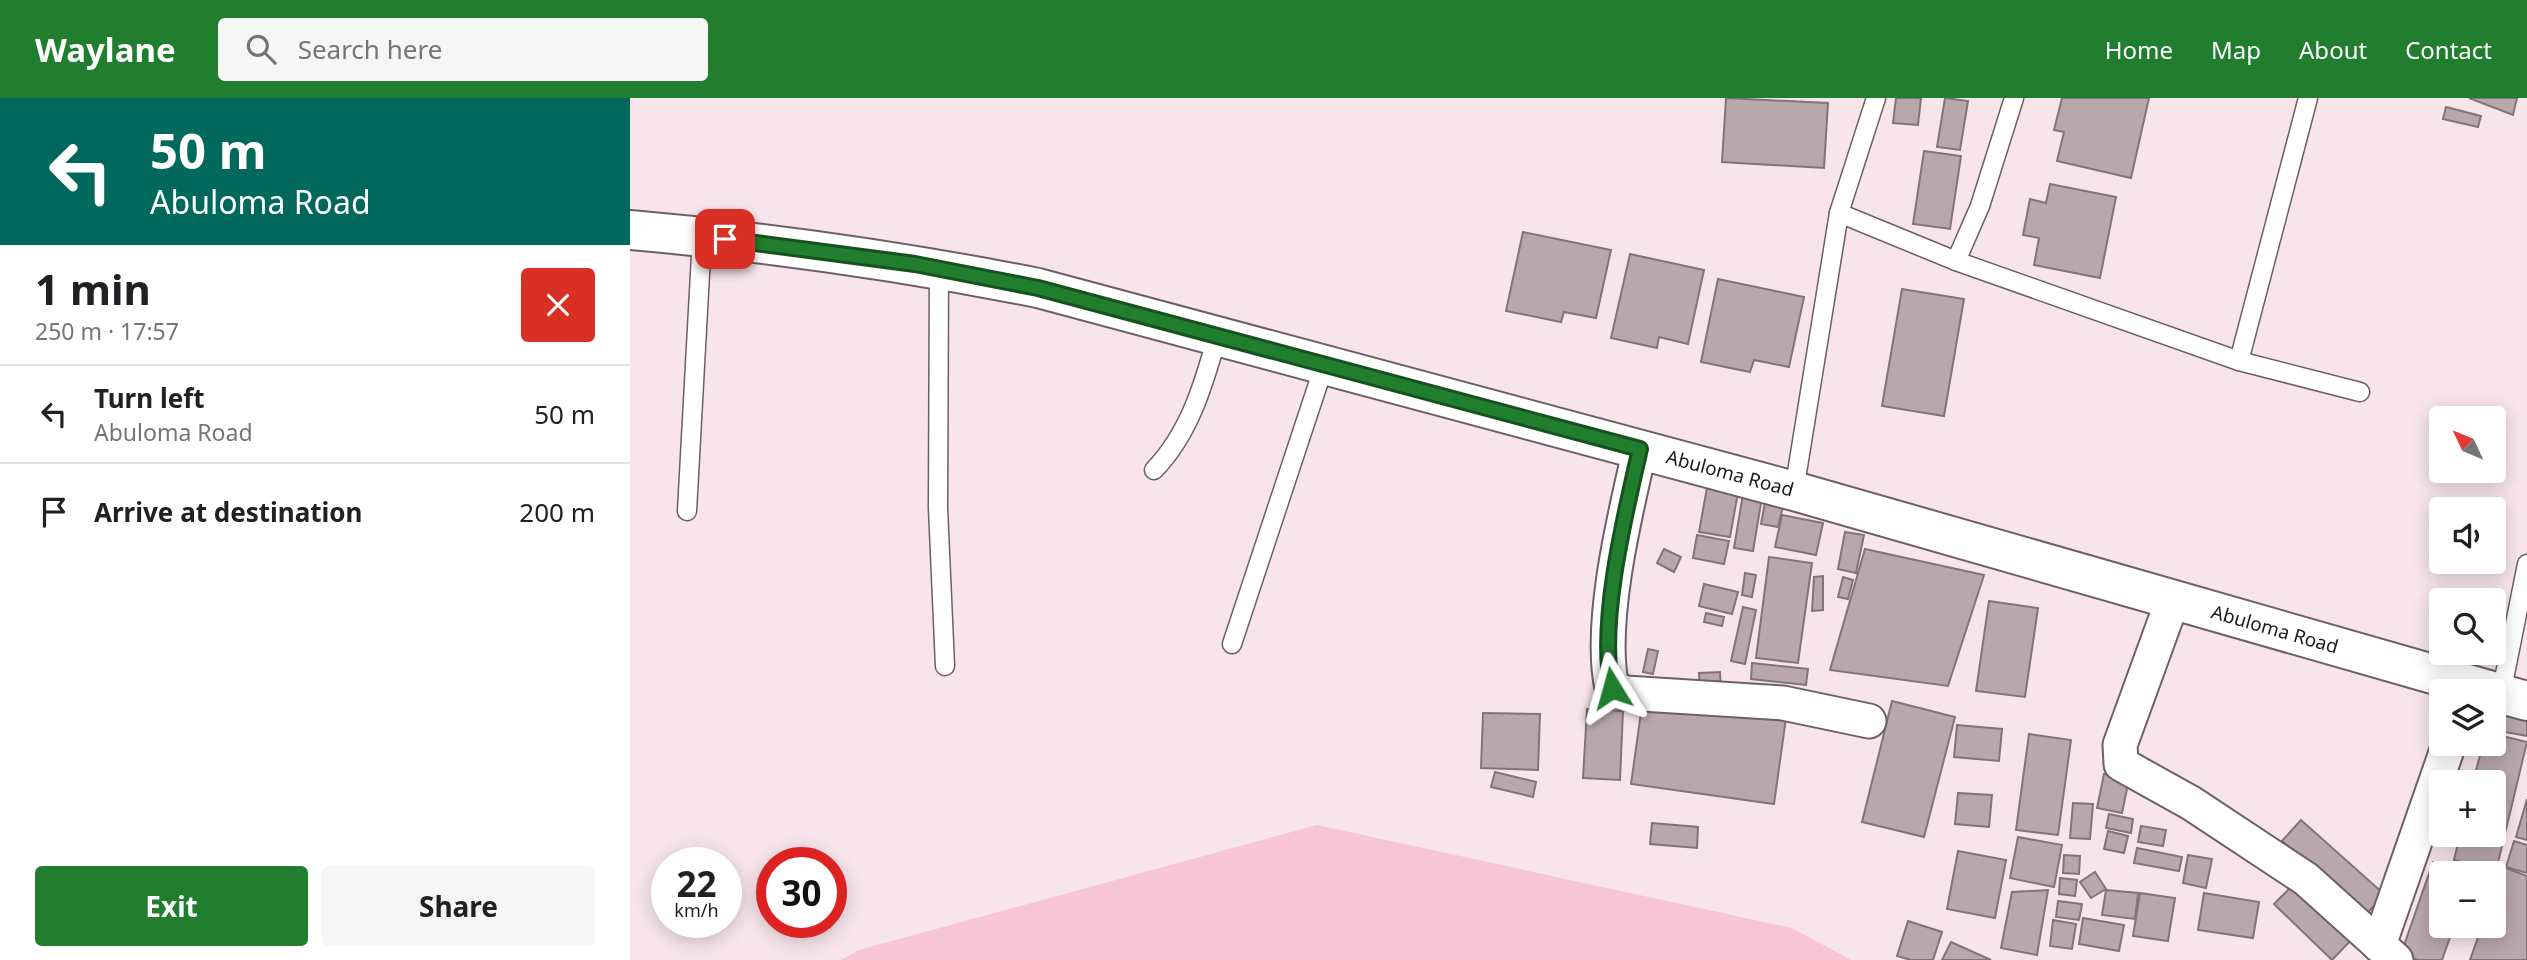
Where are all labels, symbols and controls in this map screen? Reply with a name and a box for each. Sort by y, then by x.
search box [218,18,708,81]
text: Waylane [35,27,176,72]
icon: search [242,30,280,68]
text: Search here [298,31,442,67]
text: Home [2105,33,2173,66]
text: Map [2211,33,2261,66]
text: About [2299,33,2367,66]
text: Contact [2405,33,2492,66]
text: 50 m [150,117,267,183]
icon: left [35,126,126,217]
text: Abuloma Road [150,180,371,223]
pin [695,209,755,269]
icon: arrive [706,220,744,258]
text: 1 min [35,260,151,317]
button: close [521,268,595,342]
text: 250 m · 17:57 [35,315,179,347]
text: Turn left [94,380,205,416]
icon: left [35,395,73,433]
text: 50 m [534,396,595,432]
north arrow [2429,406,2506,483]
map controls [2429,406,2506,938]
text: Abuloma Road [94,416,253,448]
street label: Abuloma Road [1663,443,1797,503]
icon: arrive [35,493,73,531]
text: Arrive at destination [94,494,363,530]
text: 200 m [519,494,595,530]
button: sound [2429,497,2506,574]
button: search [2429,588,2506,665]
street label: Abuloma Road [2208,598,2342,660]
position arrow [1575,651,1649,725]
button: layers [2429,679,2506,756]
button: + [2429,770,2506,847]
speed limit sign: 30 [756,847,847,938]
text: 22 [676,860,717,907]
button: − [2429,861,2506,938]
button: Exit [35,866,308,946]
button: Share [322,866,595,946]
text: km/h [674,898,719,922]

